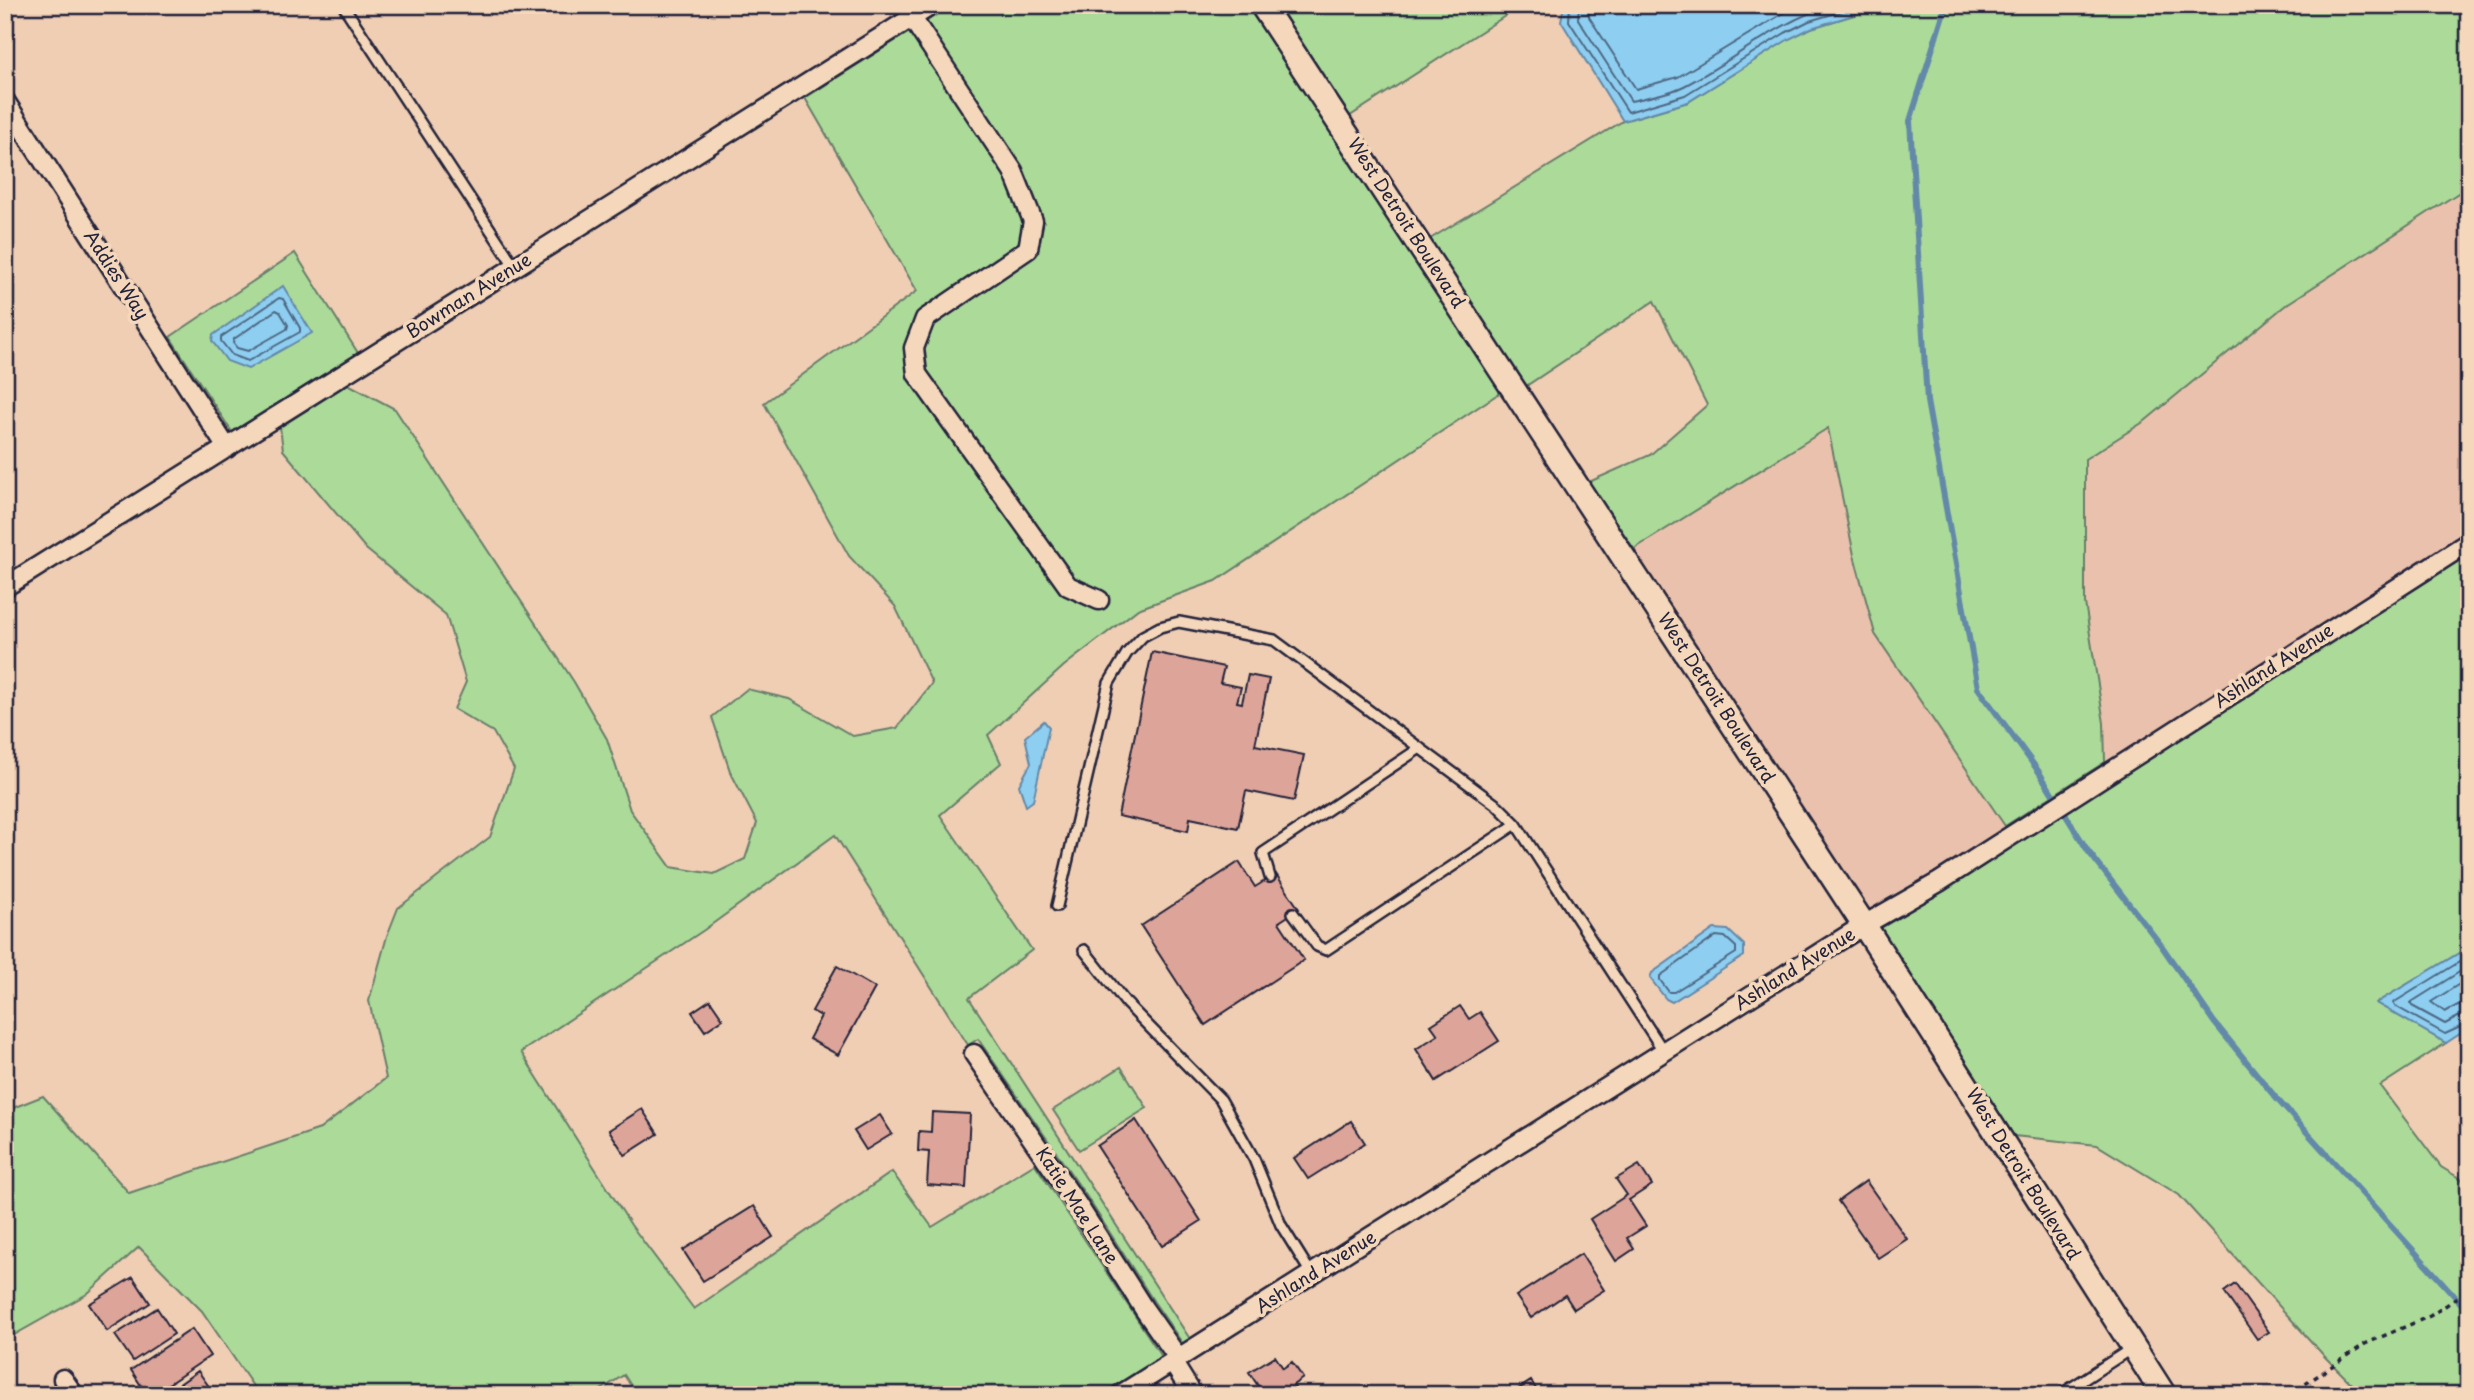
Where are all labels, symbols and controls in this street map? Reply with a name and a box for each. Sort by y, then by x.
street label: West Detroit Boulevard [1342,132,1473,313]
street label: Addies Way [78,224,156,324]
street label: Bowman Avenue [400,245,536,344]
street label: West Detroit Boulevard [1652,607,1783,788]
street label: Ashland Avenue [2208,616,2339,714]
street label: Ashland Avenue [1729,920,1860,1016]
street label: West Detroit Boulevard [1960,1082,2088,1264]
street label: Katie Mae Lane [1030,1141,1126,1269]
street label: Ashland Avenue [1250,1223,1381,1319]

